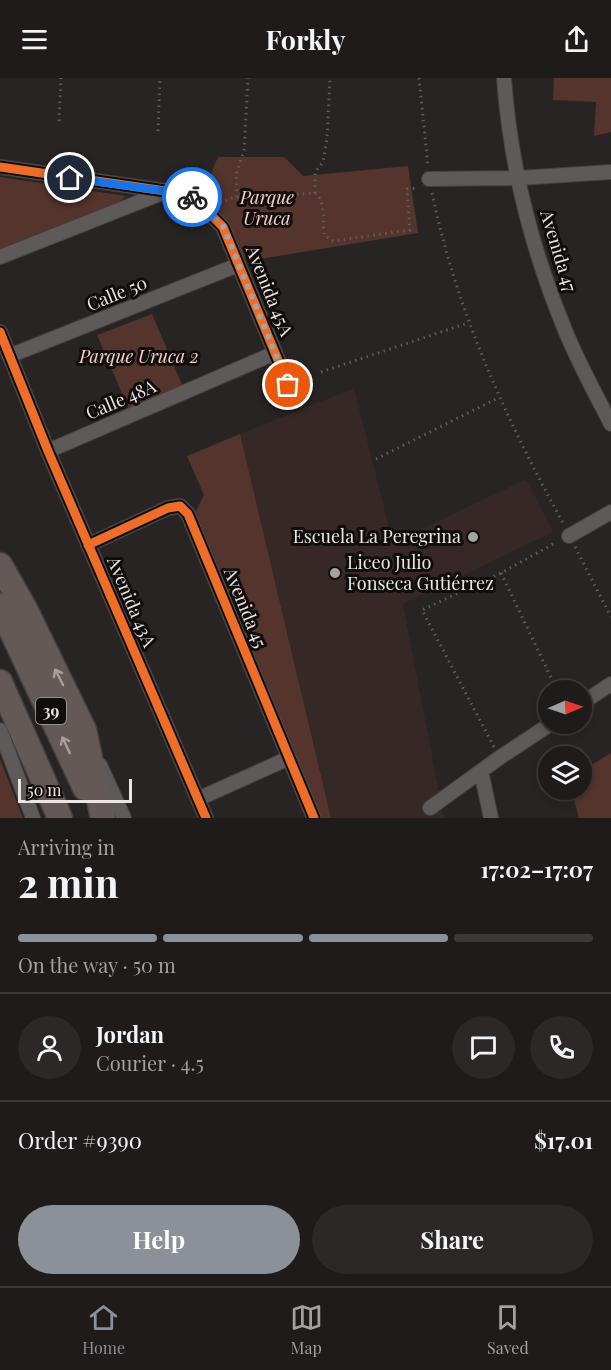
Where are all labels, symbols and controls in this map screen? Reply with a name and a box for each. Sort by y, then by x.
text: Forkly [265,21,346,57]
icon: menu [18,23,51,56]
icon: share [560,23,593,56]
pin [44,152,95,203]
icon: home [53,161,86,194]
courier [162,167,222,227]
icon: bike [176,181,209,214]
park label: Parque Uruca [239,185,294,230]
street label: Avenida 47 [535,206,583,295]
street label: Avenida 45A [240,241,299,340]
street label: Calle 50 [83,270,150,316]
park label: Parque Uruca 2 [78,344,199,368]
pin [262,359,313,410]
icon: bag [271,368,304,401]
street label: Calle 48A [82,373,160,425]
place label: Escuela La Peregrina [293,524,461,548]
marker: Escuela La Peregrina [466,530,480,544]
place label: Liceo Julio Fonseca Gutiérrez [347,550,494,595]
street label: Avenida 43A [102,552,162,651]
street label: Avenida 45 [219,563,273,651]
marker: Liceo Julio Fonseca Gutiérrez [328,566,342,580]
one-way arrow [53,669,65,686]
north arrow [538,680,592,734]
map controls [538,680,592,800]
road number: 39 [36,698,66,724]
one-way arrow [60,736,71,754]
button: layers [538,746,592,800]
scale bar [18,776,132,804]
text: 50 m [27,779,61,800]
text: Arriving in [18,833,115,860]
text: 17:02–17:07 [480,854,593,884]
text: 2 min [18,856,119,908]
text: On the way · 50 m [18,951,176,978]
button: person [18,1016,81,1079]
button: chat [452,1016,515,1079]
button: phone [530,1016,593,1079]
text: Jordan [96,1019,164,1049]
text: Courier · 4.5 [96,1049,204,1076]
text: Order #9390 [18,1125,142,1155]
text: $17.01 [534,1125,593,1155]
button: Help [18,1205,300,1274]
button: Share [312,1205,593,1274]
tab: Home [82,1301,125,1358]
tab: Map [290,1301,323,1358]
tab: Saved [487,1301,529,1358]

